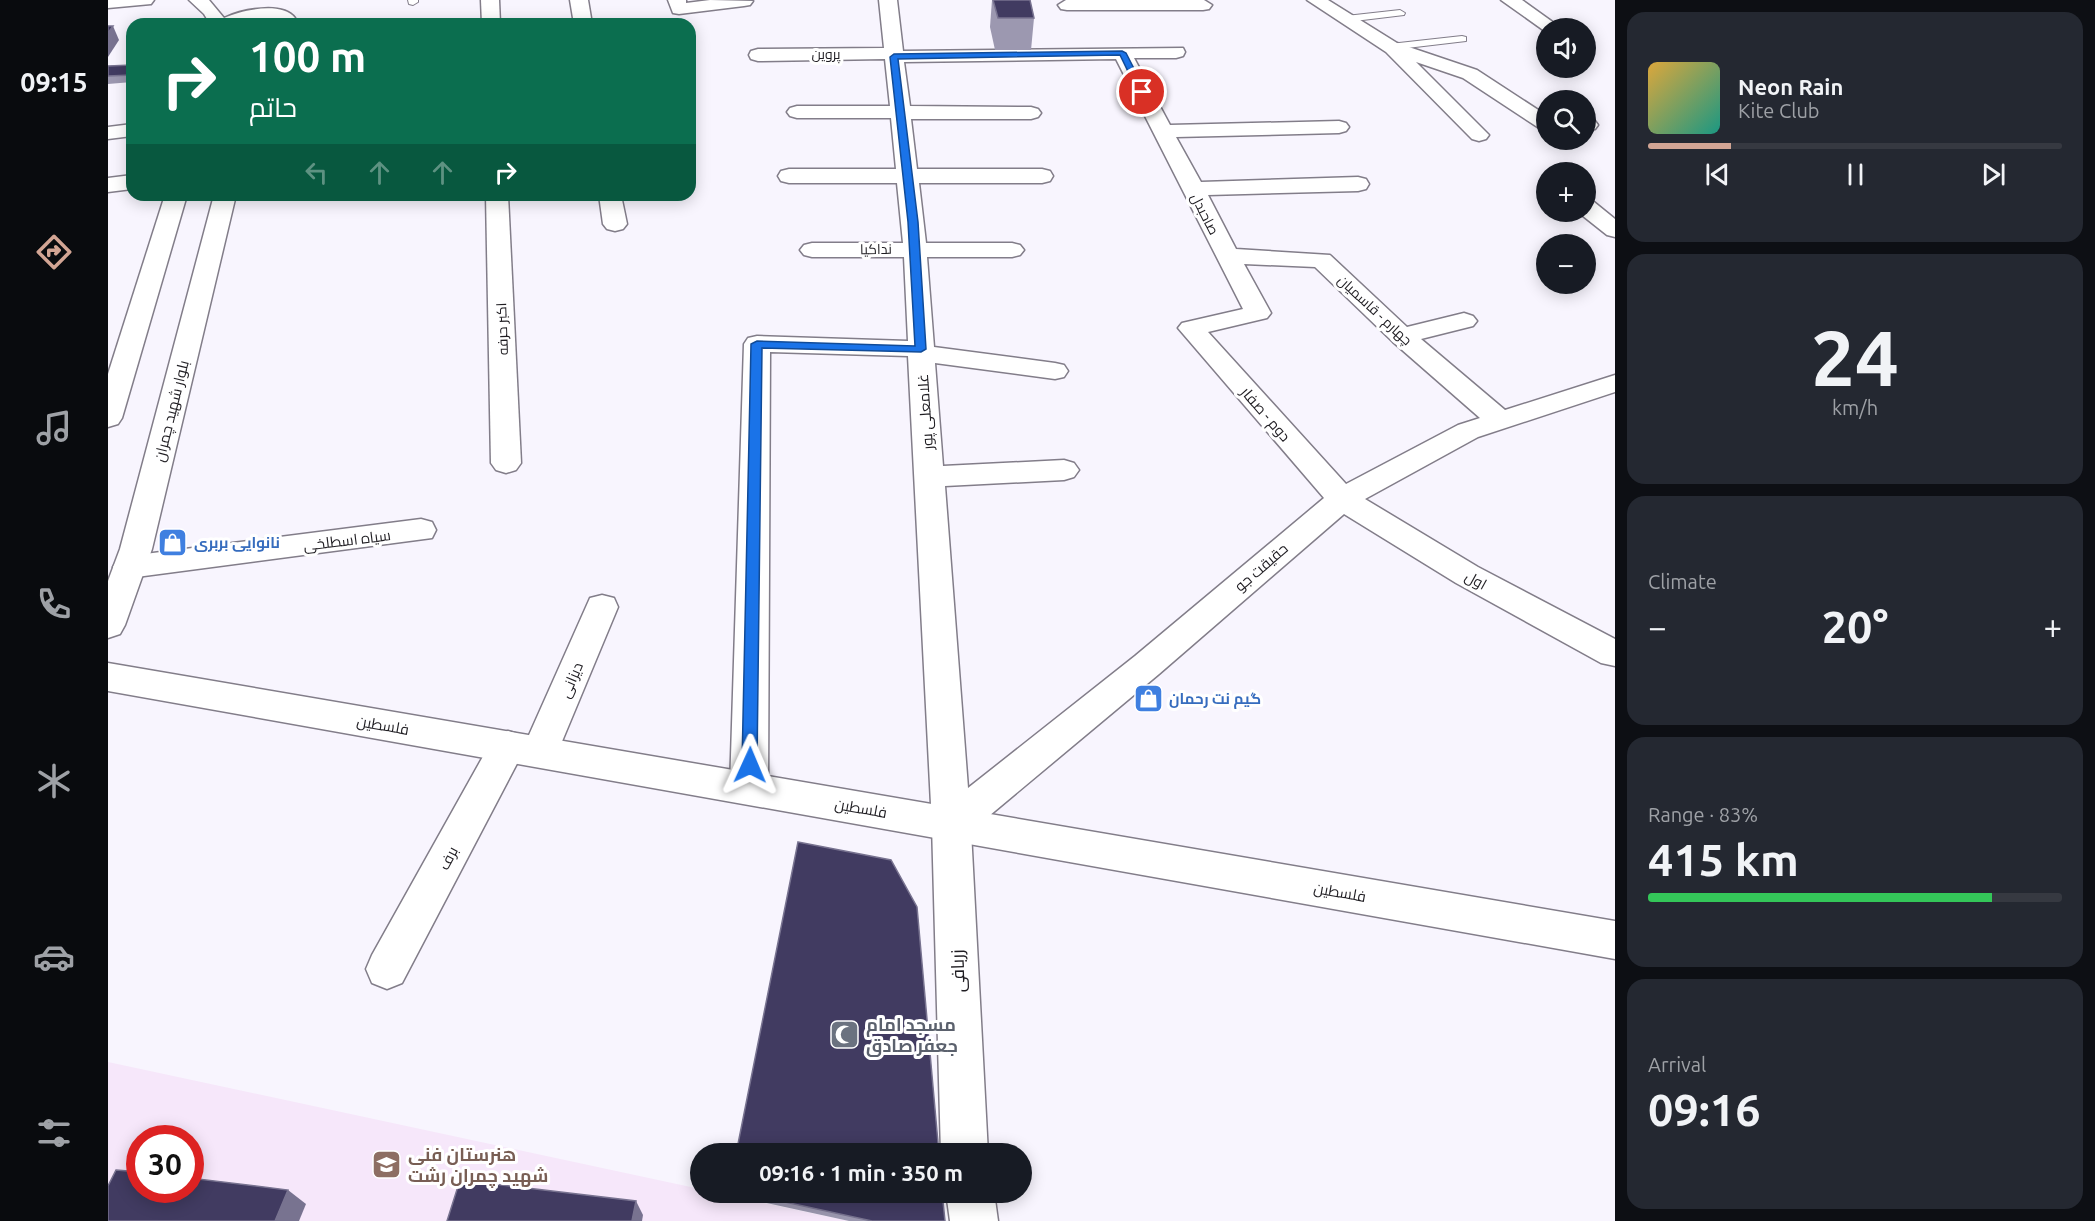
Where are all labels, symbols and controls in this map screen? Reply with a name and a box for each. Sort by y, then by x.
map controls [1536,18,1596,294]
button: sound [1536,18,1596,78]
text: 100 m [249,33,366,80]
icon: right [150,42,228,120]
street label: پروین [811,46,841,64]
pin [1116,66,1167,117]
text: 09:15 [20,67,88,97]
text: Neon Rain [1738,74,1843,99]
icon: arrive [1125,75,1158,108]
button: search [1536,90,1596,150]
text: حاتم [249,92,297,122]
text: Kite Club [1738,99,1820,122]
icon: left [300,156,333,189]
icon: ahead [363,156,396,189]
icon: ahead [426,156,459,189]
icon: right [489,156,522,189]
icon: previous [1701,158,1734,191]
icon: pause [1839,158,1872,191]
icon: next [1977,158,2010,191]
button: + [1536,162,1596,222]
street label: صاحبدل [1187,191,1222,238]
icon: directions [33,231,75,273]
button: − [1536,234,1596,294]
street label: نداکیا [860,241,892,257]
street label: چهارم - قاسمیان [1333,272,1415,350]
street label: اکبر حرفه [493,302,511,356]
text: 24 [1811,313,1899,401]
street label: بلوار شهید چمران [150,359,194,464]
street label: غلامعلی پور [914,373,938,452]
street label: دوم - صفار [1236,383,1294,446]
text: km/h [1832,396,1878,419]
icon: music [33,407,75,449]
shop icon: نانوایی بربری [157,526,189,558]
street label: سیاه اسطلخی [302,526,392,556]
place label: نانوایی بربری [194,534,280,552]
street label: حقیقت جو [1231,539,1292,595]
street label: اول [1462,567,1490,594]
text: Climate [1648,570,1717,593]
icon: phone [33,583,75,625]
text: 20° [1822,601,1888,652]
text: − [1648,608,1667,645]
text: + [2043,608,2062,645]
street label: دیزانی [556,660,588,701]
shop icon: گیم نت رحمان [1132,682,1164,714]
place label: گیم نت رحمان [1169,690,1261,709]
street label: فلسطین [355,712,410,740]
position arrow [718,733,782,797]
icon: climate [33,760,75,802]
street label: فلسطین [833,795,888,823]
text: Range · 83% [1648,803,1758,826]
text: 415 km [1648,834,1799,885]
street label: برف [435,843,462,873]
street label: فلسطین [1312,879,1367,907]
icon: car [33,936,75,978]
street label: زربافی [946,949,970,993]
place label: مسجد امام جعفر صادق [866,1014,958,1057]
mosque icon: مسجد امام جعفر صادق [829,1018,861,1050]
text: Arrival [1648,1053,1706,1076]
text: 09:16 [1648,1084,1761,1135]
icon: filters [33,1112,75,1154]
speed limit sign: 30 [126,1125,204,1203]
place label: هنرستان فنی شهید چمران رشت [408,1144,548,1188]
school or university icon: هنرستان فنی شهید چمران رشت [371,1148,403,1180]
text: 09:16 · 1 min · 350 m [759,1160,963,1185]

